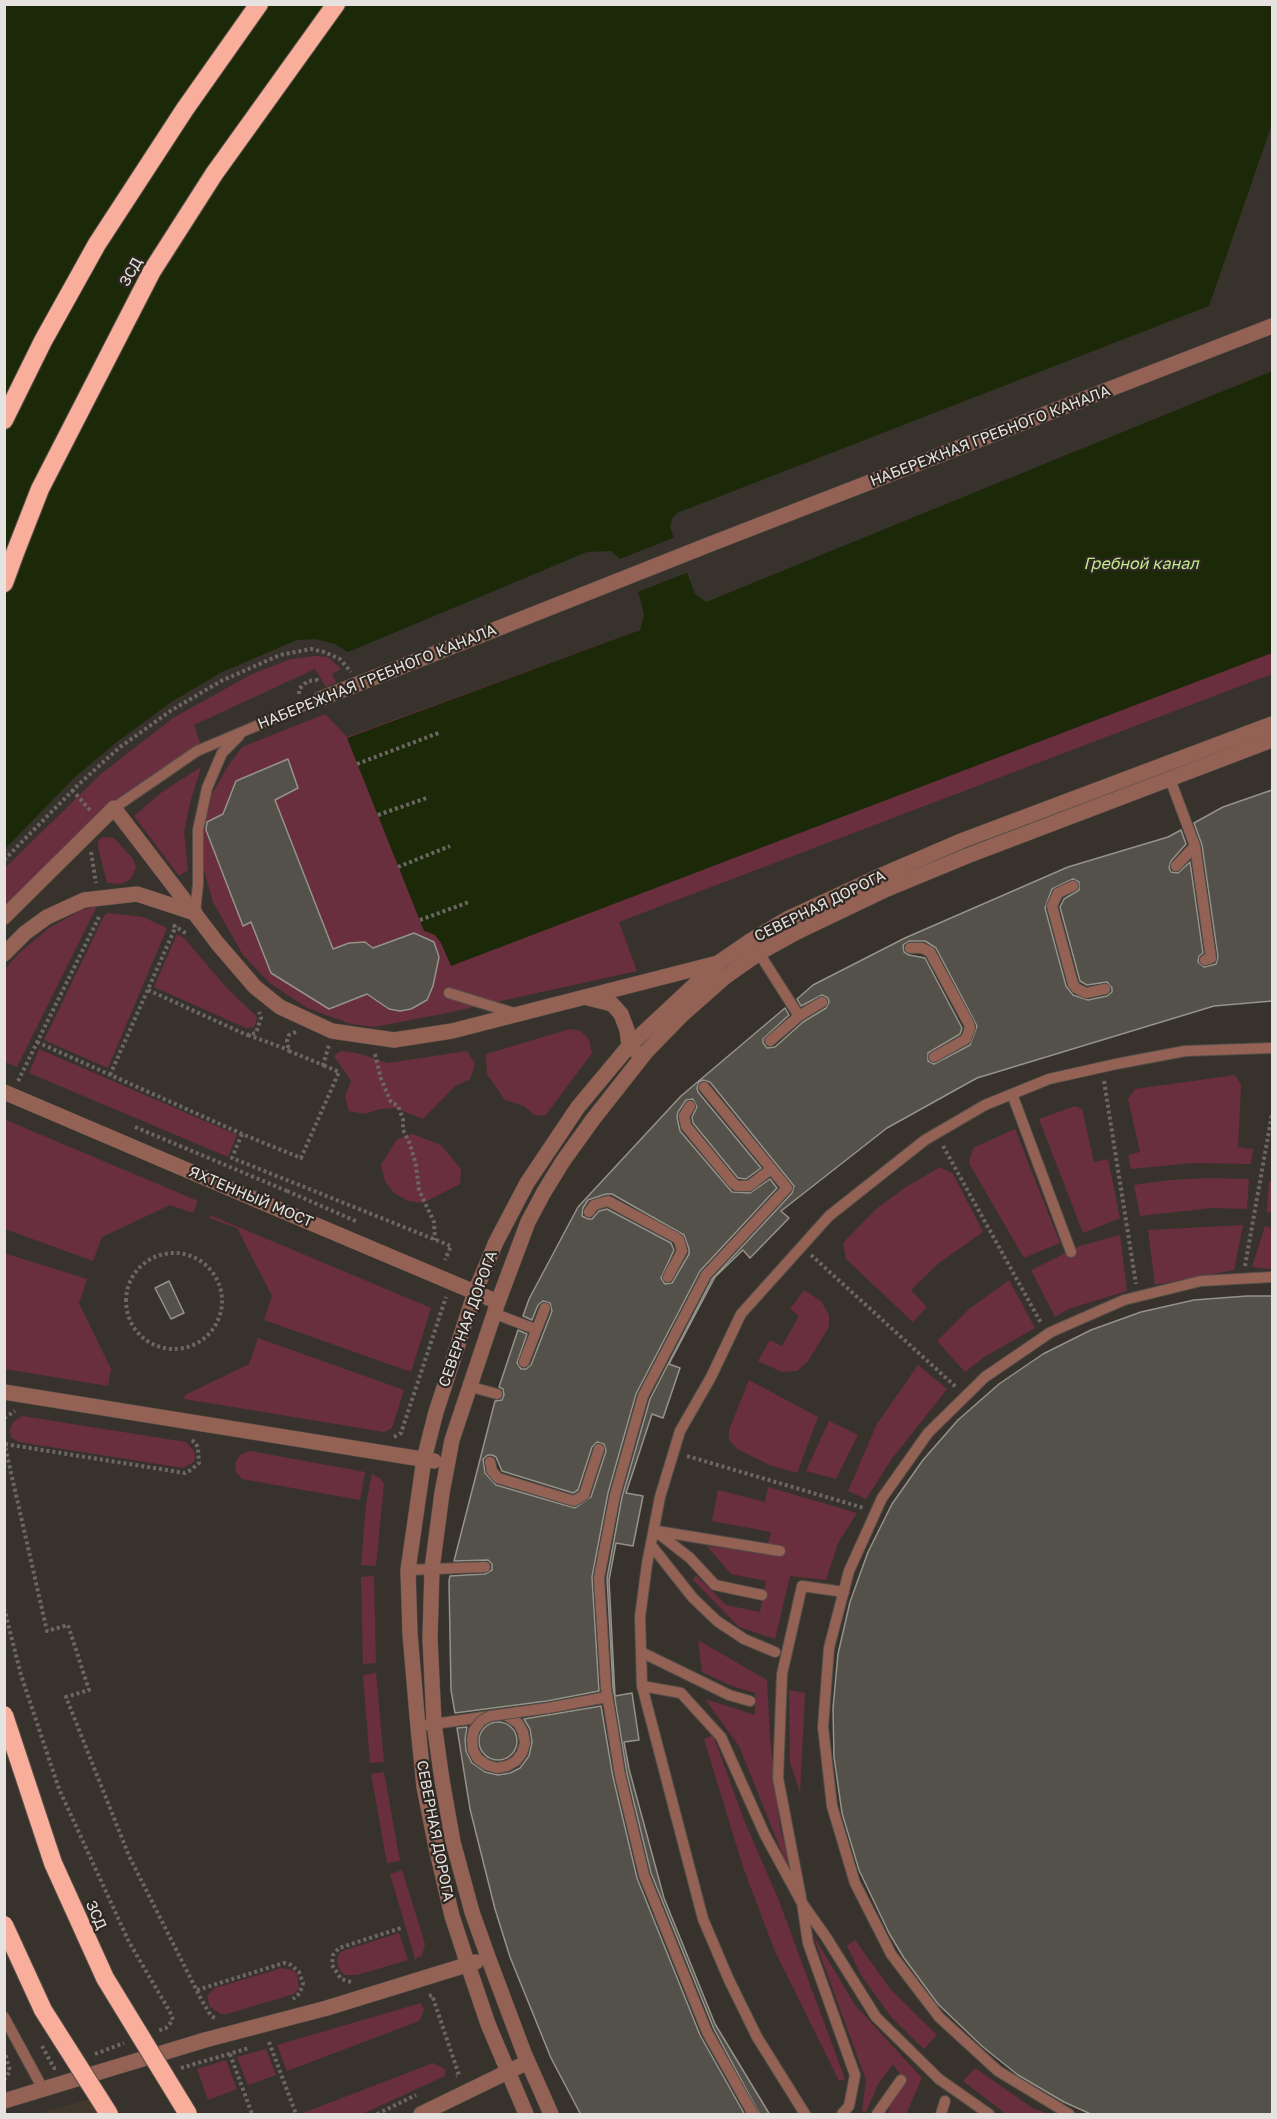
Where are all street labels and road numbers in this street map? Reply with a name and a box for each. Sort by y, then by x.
street label: ЗСД [116,254,146,290]
street label: НАБЕРЕЖНАЯ ГРЕБНОГО КАНАЛА [867,382,1113,490]
street label: НАБЕРЕЖНАЯ ГРЕБНОГО КАНАЛА [255,621,499,733]
street label: СЕВЕРНАЯ ДОРОГА [752,866,888,946]
street label: ЯХТЕННЫЙ МОСТ [186,1163,316,1231]
street label: СЕВЕРНАЯ ДОРОГА [435,1248,501,1390]
street label: СЕВЕРНАЯ ДОРОГА [412,1759,458,1903]
street label: ЗСД [82,1898,110,1932]

